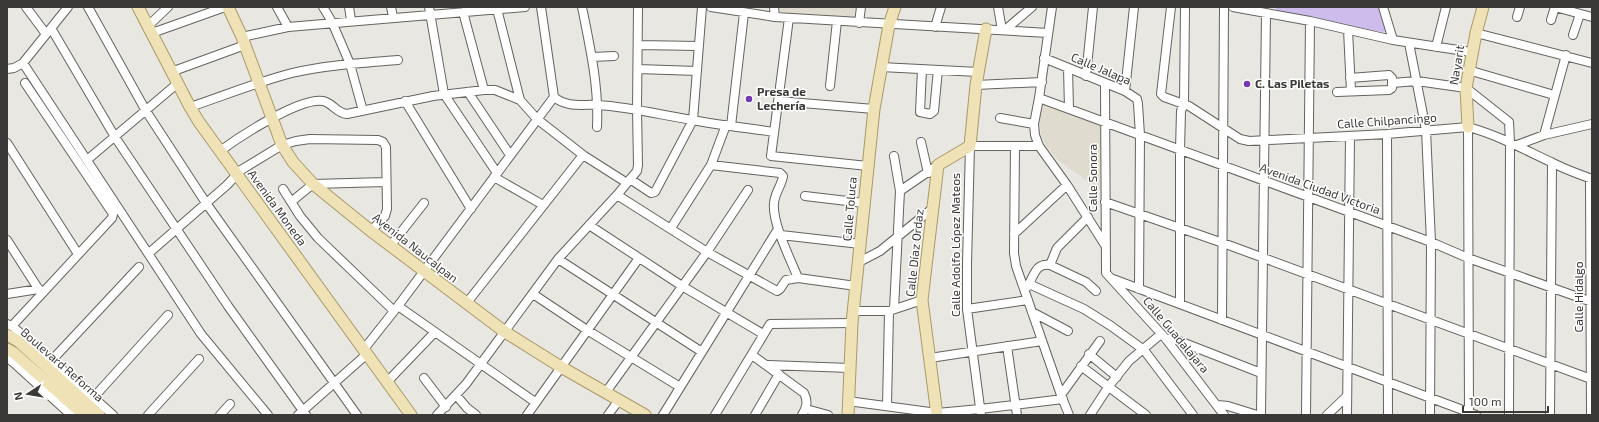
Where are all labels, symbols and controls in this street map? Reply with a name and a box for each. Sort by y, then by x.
street label: Nayarit [1446,43,1466,86]
street label: Calle Jalapa [1069,49,1133,87]
place label: C. Las Piletas [1255,76,1329,90]
marker: C. Las Piletas [1242,79,1252,89]
place label: Presa de Lechería [757,84,806,112]
marker: Presa de Lechería [744,94,754,104]
street label: Calle Chilpancingo [1337,110,1437,130]
street label: Calle Sonora [1085,144,1099,212]
street label: Avenida Ciudad Victoria [1258,160,1383,216]
street label: Avenida Moneda [246,167,310,248]
street label: Calle Adolfo López Mateos [948,173,962,317]
street label: Calle Toluca [839,176,859,242]
street label: Calle Díaz Ordaz [902,208,926,298]
street label: Avenida Naucalpan [370,210,461,285]
street label: Calle Hidalgo [1571,261,1585,333]
street label: Calle Guadalajara [1140,293,1213,376]
street label: Boulevard Reforma [18,324,107,404]
north arrow [8,374,48,414]
scale bar [1463,388,1548,414]
text: N [11,391,25,401]
text: 100 m [1469,394,1501,408]

